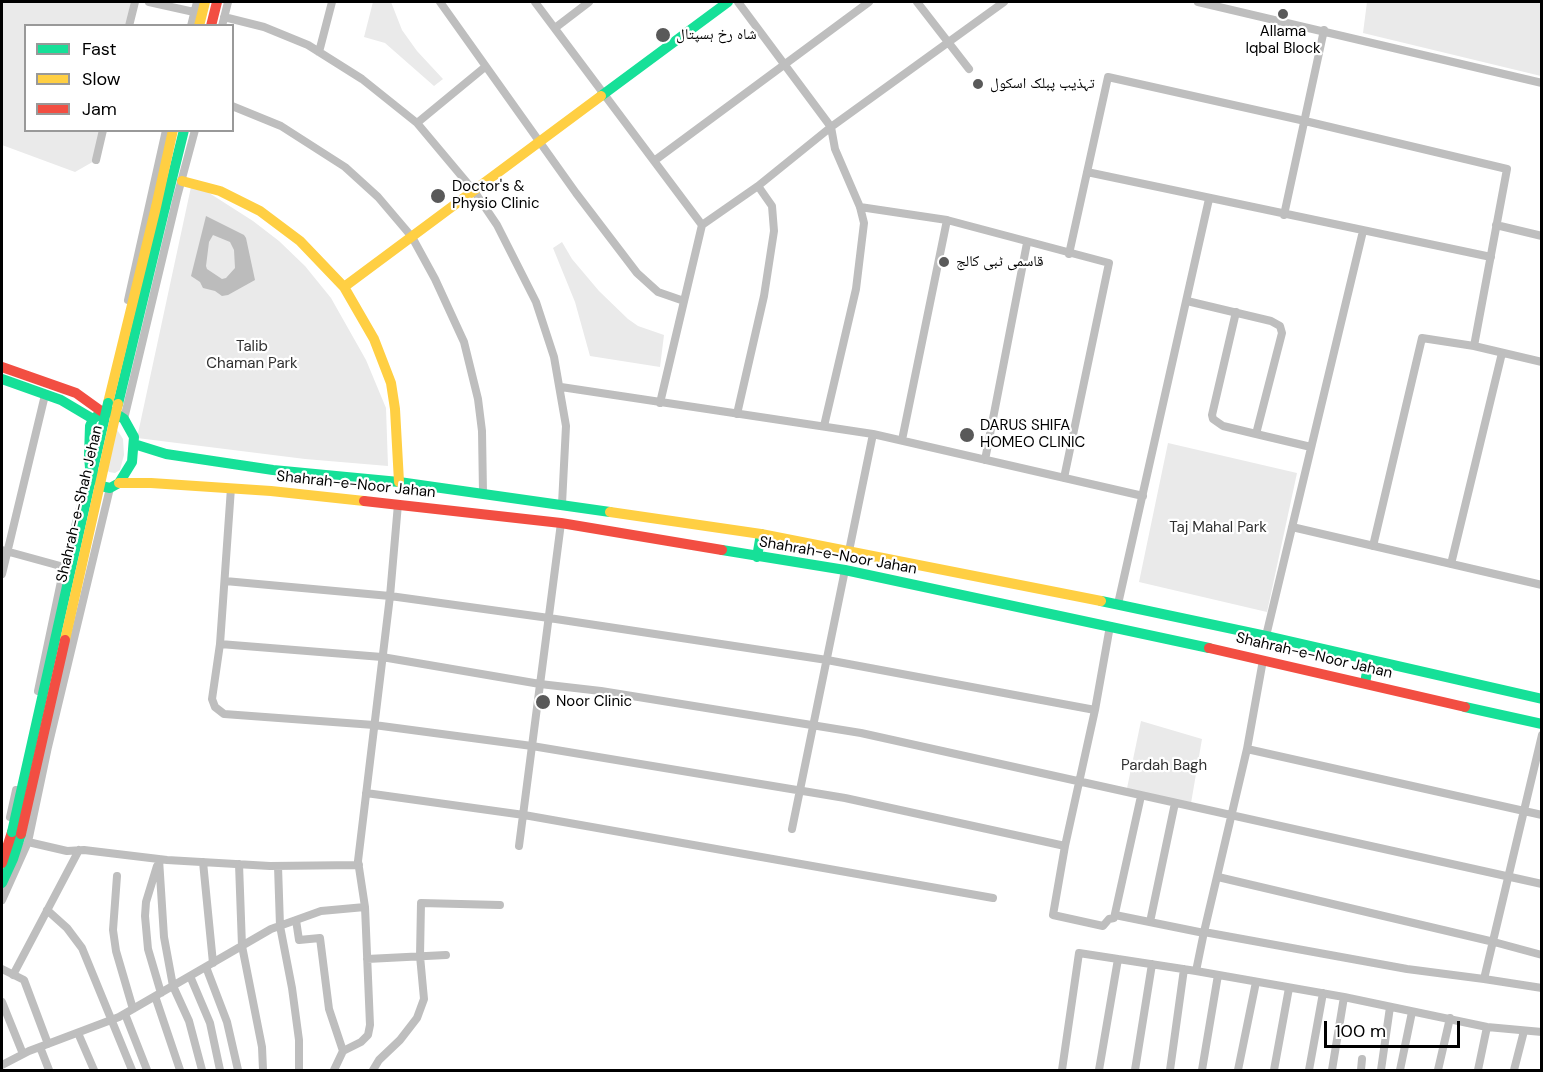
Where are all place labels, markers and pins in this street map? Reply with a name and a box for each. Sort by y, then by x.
marker: Allama Iqbal Block [1276,7,1290,21]
place label: Allama Iqbal Block [1245,23,1321,58]
marker: شاہ رخ ہسپتال [654,26,672,44]
place label: شاہ رخ ہسپتال [676,26,757,44]
place label: تہذیب پبلک اسکول [990,75,1095,93]
marker: تہذیب پبلک اسکول [971,77,985,91]
place label: Doctor's & Physio Clinic [452,178,540,213]
marker: Doctor's & Physio Clinic [429,187,447,205]
place label: قاسمی ٹبی کالج [956,253,1043,271]
marker: قاسمی ٹبی کالج [937,255,951,269]
place label: DARUS SHIFA HOMEO CLINIC [980,417,1085,452]
marker: DARUS SHIFA HOMEO CLINIC [958,426,976,444]
marker: Noor Clinic [534,693,552,711]
place label: Noor Clinic [556,693,632,711]

